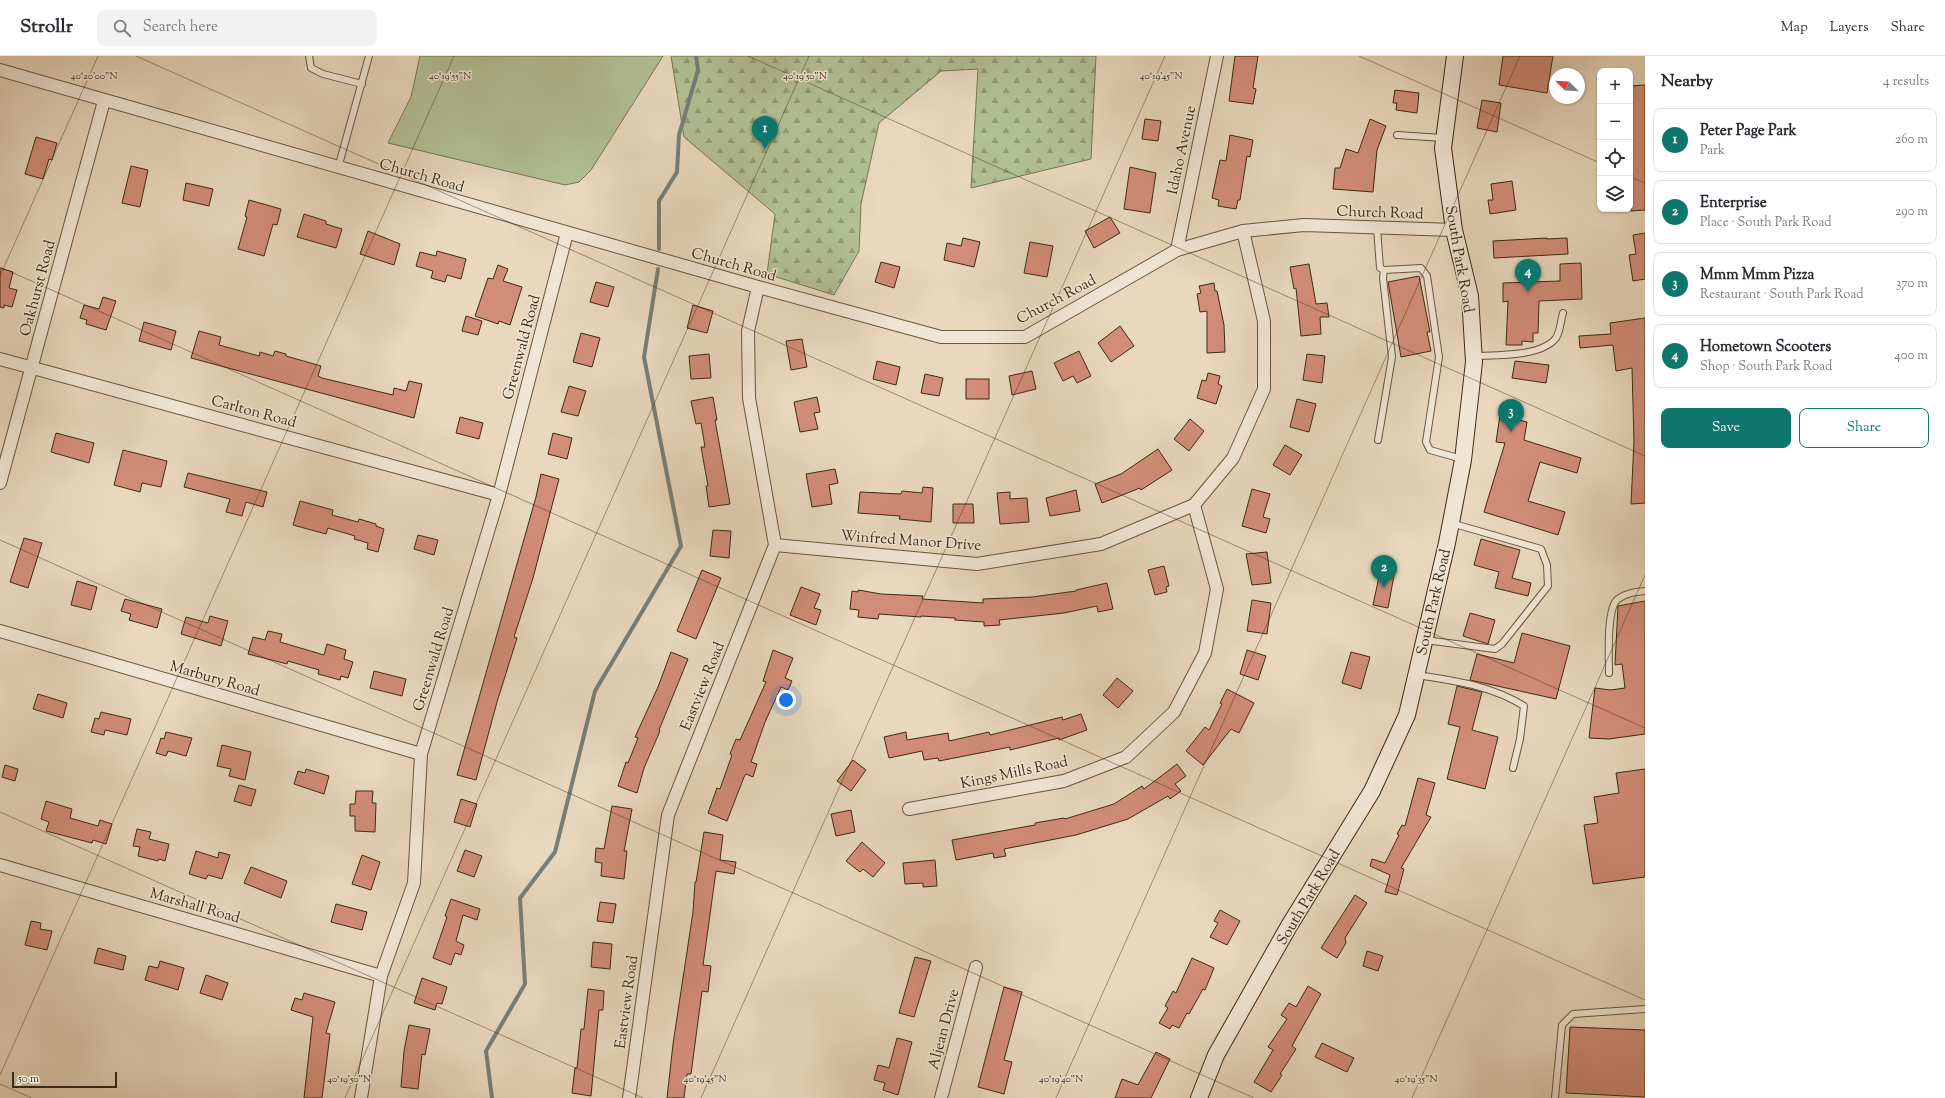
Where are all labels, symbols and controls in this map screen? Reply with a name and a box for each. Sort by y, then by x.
search box [97,10,377,46]
text: Strollr [20,14,73,41]
icon: search [111,17,133,39]
text: Search here [143,17,218,38]
text: Map [1781,18,1808,38]
text: Layers [1830,18,1868,38]
text: Share [1890,18,1925,38]
north arrow [1549,68,1585,104]
map controls [1597,68,1633,212]
button: + [1597,68,1633,104]
text: 40°20'00"N [71,69,117,84]
text: 40°19'55"N [429,69,471,84]
text: 40°19'50"N [783,69,827,84]
text: 40°19'45"N [1140,69,1182,84]
text: Nearby [1661,70,1713,94]
text: 4 results [1883,73,1929,91]
street label: Idaho Avenue [1163,104,1202,197]
button: − [1597,104,1633,140]
pin: 1 [752,116,778,149]
text: Peter Page Park [1700,121,1797,142]
text: 1 [1673,131,1677,149]
text: 260 m [1895,131,1928,149]
button: locate [1597,140,1633,176]
text: Park [1700,142,1725,160]
street label: Church Road [377,154,467,199]
button: layers [1597,176,1633,212]
text: Enterprise [1700,193,1767,214]
street label: Church Road [1336,201,1425,226]
text: 2 [1672,203,1678,221]
text: 290 m [1895,203,1928,221]
street label: South Park Road [1439,204,1478,315]
text: Place · South Park Road [1700,214,1832,232]
street label: Oakhurst Road [16,237,62,339]
street label: Church Road [689,243,779,288]
pin: 4 [1515,259,1541,292]
text: Mmm Mmm Pizza [1700,265,1814,286]
street label: Church Road [1013,270,1101,330]
text: 3 [1672,275,1678,293]
text: 370 m [1896,275,1928,293]
text: Restaurant · South Park Road [1700,286,1864,304]
street label: Greenwald Road [498,292,547,402]
text: Hometown Scooters [1700,337,1831,358]
text: 4 [1672,347,1678,365]
text: 400 m [1894,347,1928,365]
text: Shop · South Park Road [1700,358,1832,376]
street label: Carlton Road [209,391,299,434]
pin: 3 [1498,399,1524,432]
button: Save [1661,408,1791,448]
button: Share [1799,408,1929,448]
street label: Winfred Manor Drive [840,526,982,557]
street label: South Park Road [1412,547,1457,658]
pin: 2 [1371,555,1397,588]
street label: Greenwald Road [409,604,460,714]
street label: Eastview Road [676,639,731,734]
street label: Marbury Road [167,657,263,702]
your location [776,690,796,710]
street label: Kings Mills Road [959,752,1071,795]
street label: South Park Road [1272,845,1346,950]
street label: Marshall Road [147,884,243,929]
street label: Eastview Road [611,954,644,1050]
street label: Aljean Drive [924,987,965,1072]
scale bar [12,1070,117,1089]
text: 50 m [18,1071,39,1087]
text: 40°19'50"N [327,1072,371,1087]
text: 40°19'45"N [684,1072,726,1087]
text: 40°19'40"N [1039,1072,1083,1087]
text: 40°19'35"N [1395,1072,1437,1087]

